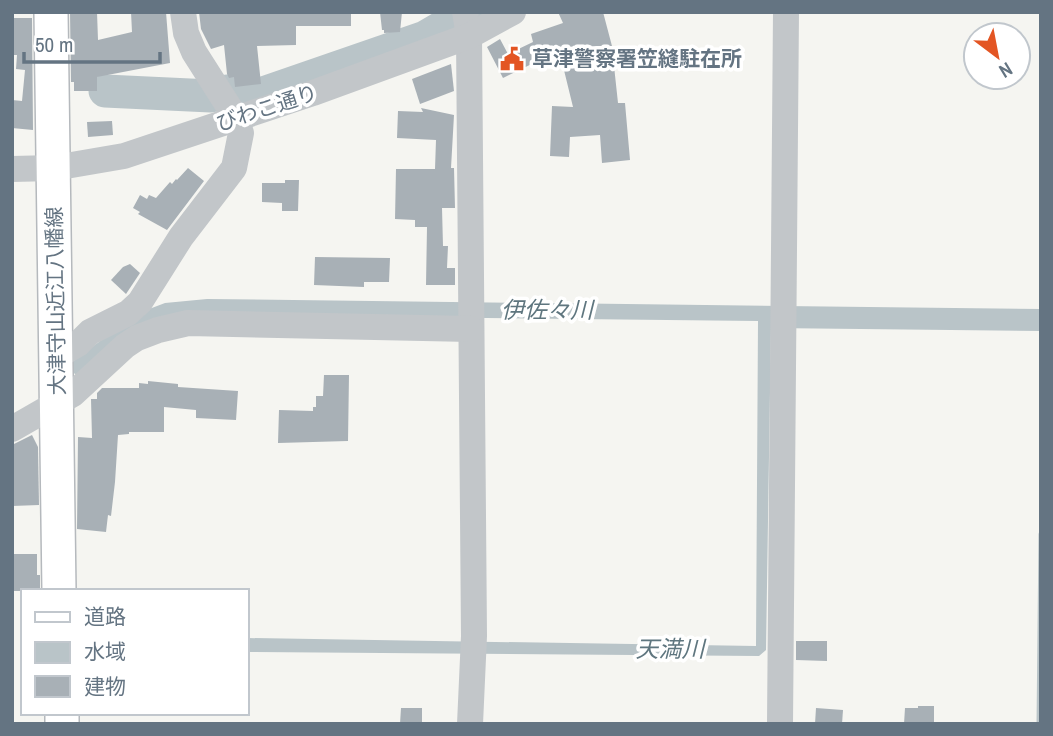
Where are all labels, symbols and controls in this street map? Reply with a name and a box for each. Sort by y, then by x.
scale bar [24,21,161,65]
north arrow [962,21,1032,91]
text: 50 m [35,30,73,59]
place label: 草津警察署笠縫駐在所 [532,44,742,73]
public building icon: 草津警察署笠縫駐在所 [498,45,526,73]
text: N [994,56,1018,84]
street label: びわこ通り [212,78,321,138]
street label: 大津守山近江八幡線 [39,206,72,396]
water label: 伊佐々川 [501,294,596,325]
legend [21,589,248,715]
text: 道路 [84,602,126,631]
water label: 天満川 [636,633,708,664]
text: 水域 [84,637,126,666]
text: 建物 [84,672,126,701]

